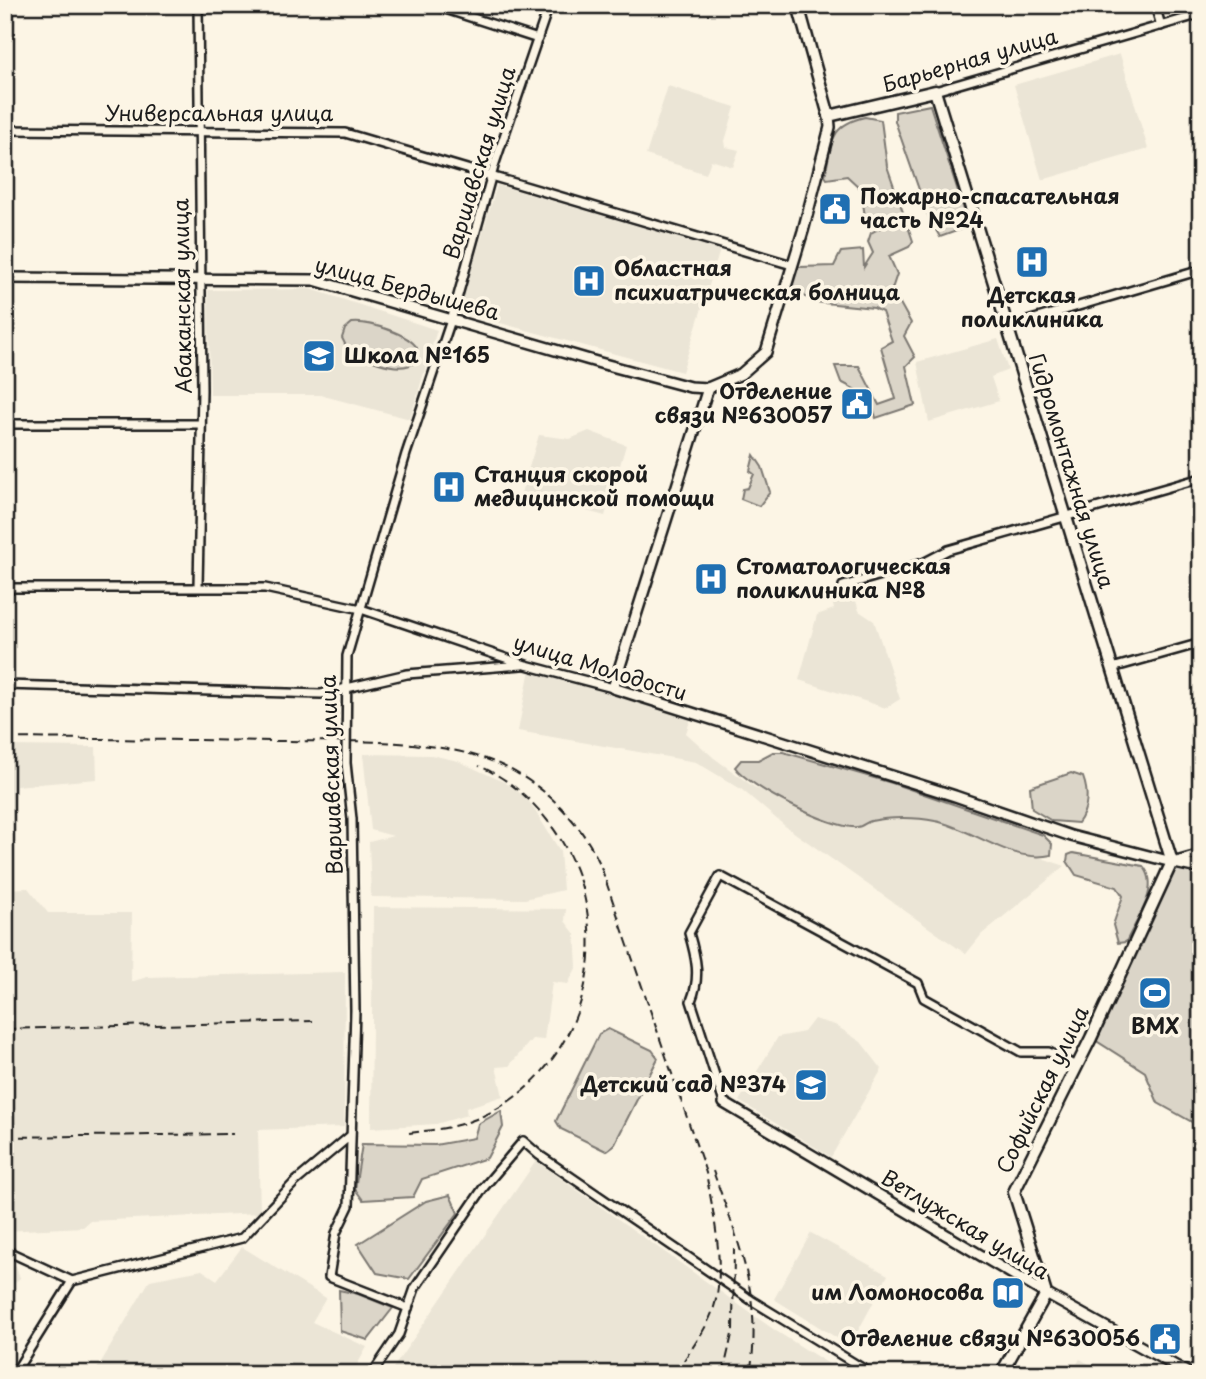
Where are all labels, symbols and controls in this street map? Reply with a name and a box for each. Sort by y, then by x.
street label: Барьерная улица [878,19,1062,99]
street label: Варшавская улица [434,61,523,263]
street label: Универсальная улица [105,96,334,128]
place label: Пожарно-спасательная часть №24 [860,179,1120,235]
public building icon: Пожарно-спасательная часть №24 [816,190,854,228]
street label: Абаканская улица [163,197,199,394]
hospital icon: Детская поликлиника [1013,243,1051,281]
street label: улица Бердышева [312,247,503,327]
place label: Областная психиатрическая болница [614,251,900,307]
hospital icon: Областная психиатрическая болница [570,262,608,300]
place label: Детская поликлиника [961,278,1104,334]
school or university icon: Школа №165 [300,337,338,375]
place label: Школа №165 [344,338,490,370]
street label: Гидромонтажная улица [1022,349,1124,593]
place label: Отделение связи №630057 [655,374,833,430]
public building icon: Отделение связи №630057 [838,385,876,423]
place label: Станция скорой медицинской помощи [474,457,715,513]
hospital icon: Станция скорой медицинской помощи [430,468,468,506]
place label: Стоматологическая поликлиника №8 [736,549,951,605]
hospital icon: Стоматологическая поликлиника №8 [692,560,730,598]
street label: улица Молодости [510,625,691,708]
street label: Варшавская улица [310,674,349,876]
sports icon: BMX [1136,974,1174,1012]
street label: Софийская улица [987,999,1096,1178]
place label: BMX [1131,1009,1180,1041]
school or university icon: Детский сад №374 [792,1066,830,1104]
place label: Детский сад №374 [580,1067,786,1099]
street label: Ветлужская улица [876,1160,1057,1287]
library icon: им Ломоносова [989,1274,1027,1312]
place label: им Ломоносова [811,1275,984,1307]
public building icon: Отделение связи №630056 [1146,1320,1184,1358]
place label: Отделение связи №630056 [840,1321,1140,1353]

